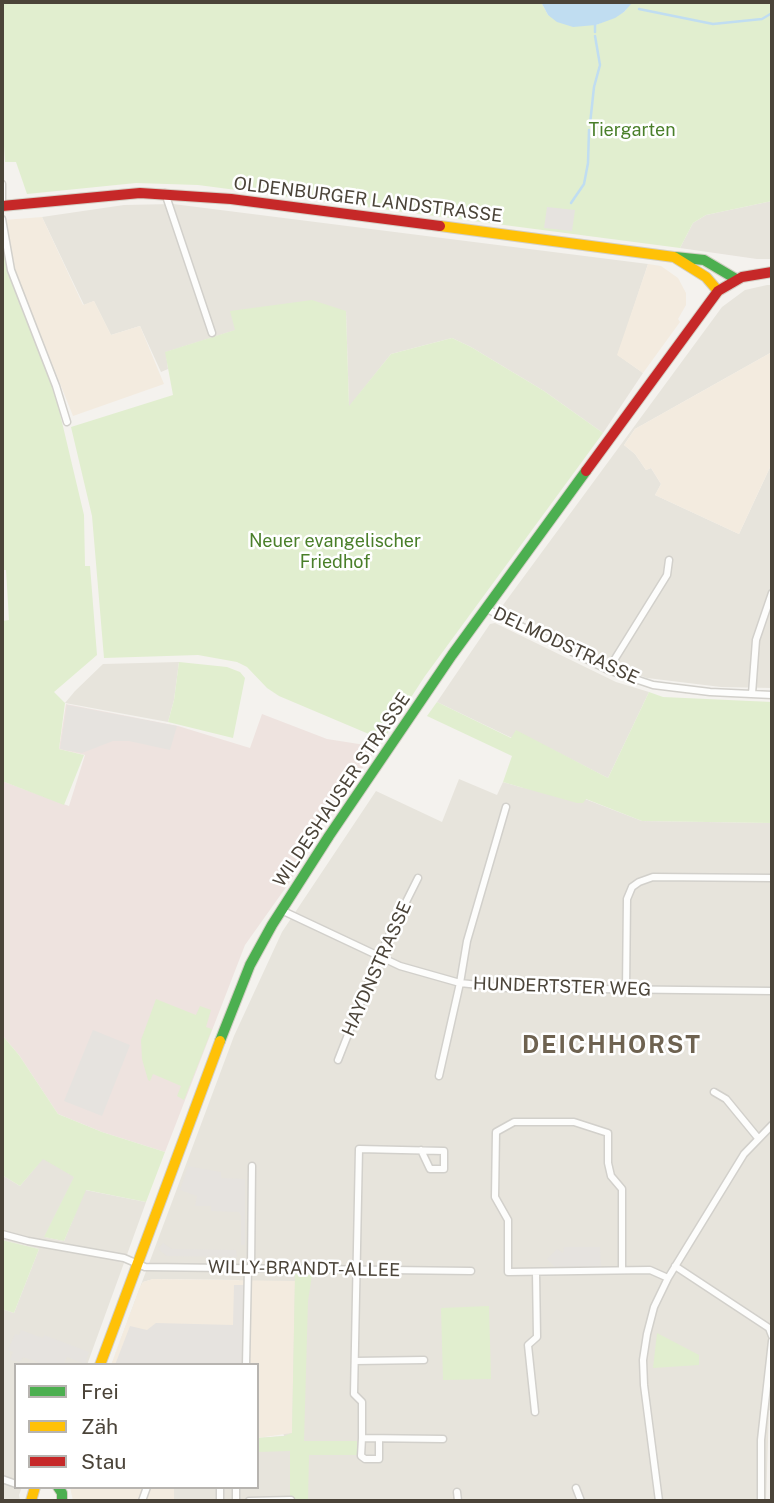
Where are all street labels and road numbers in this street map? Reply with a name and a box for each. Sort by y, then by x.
street label: OLDENBURGER LANDSTRASSE [232,173,504,227]
street label: DELMODSTRASSE [490,603,642,689]
street label: WILDESHAUSER STRASSE [269,689,415,891]
street label: HAYDNSTRASSE [338,898,416,1040]
street label: HUNDERTSTER WEG [473,973,651,1001]
street label: WILLY-BRANDT-ALLEE [208,1257,400,1281]

